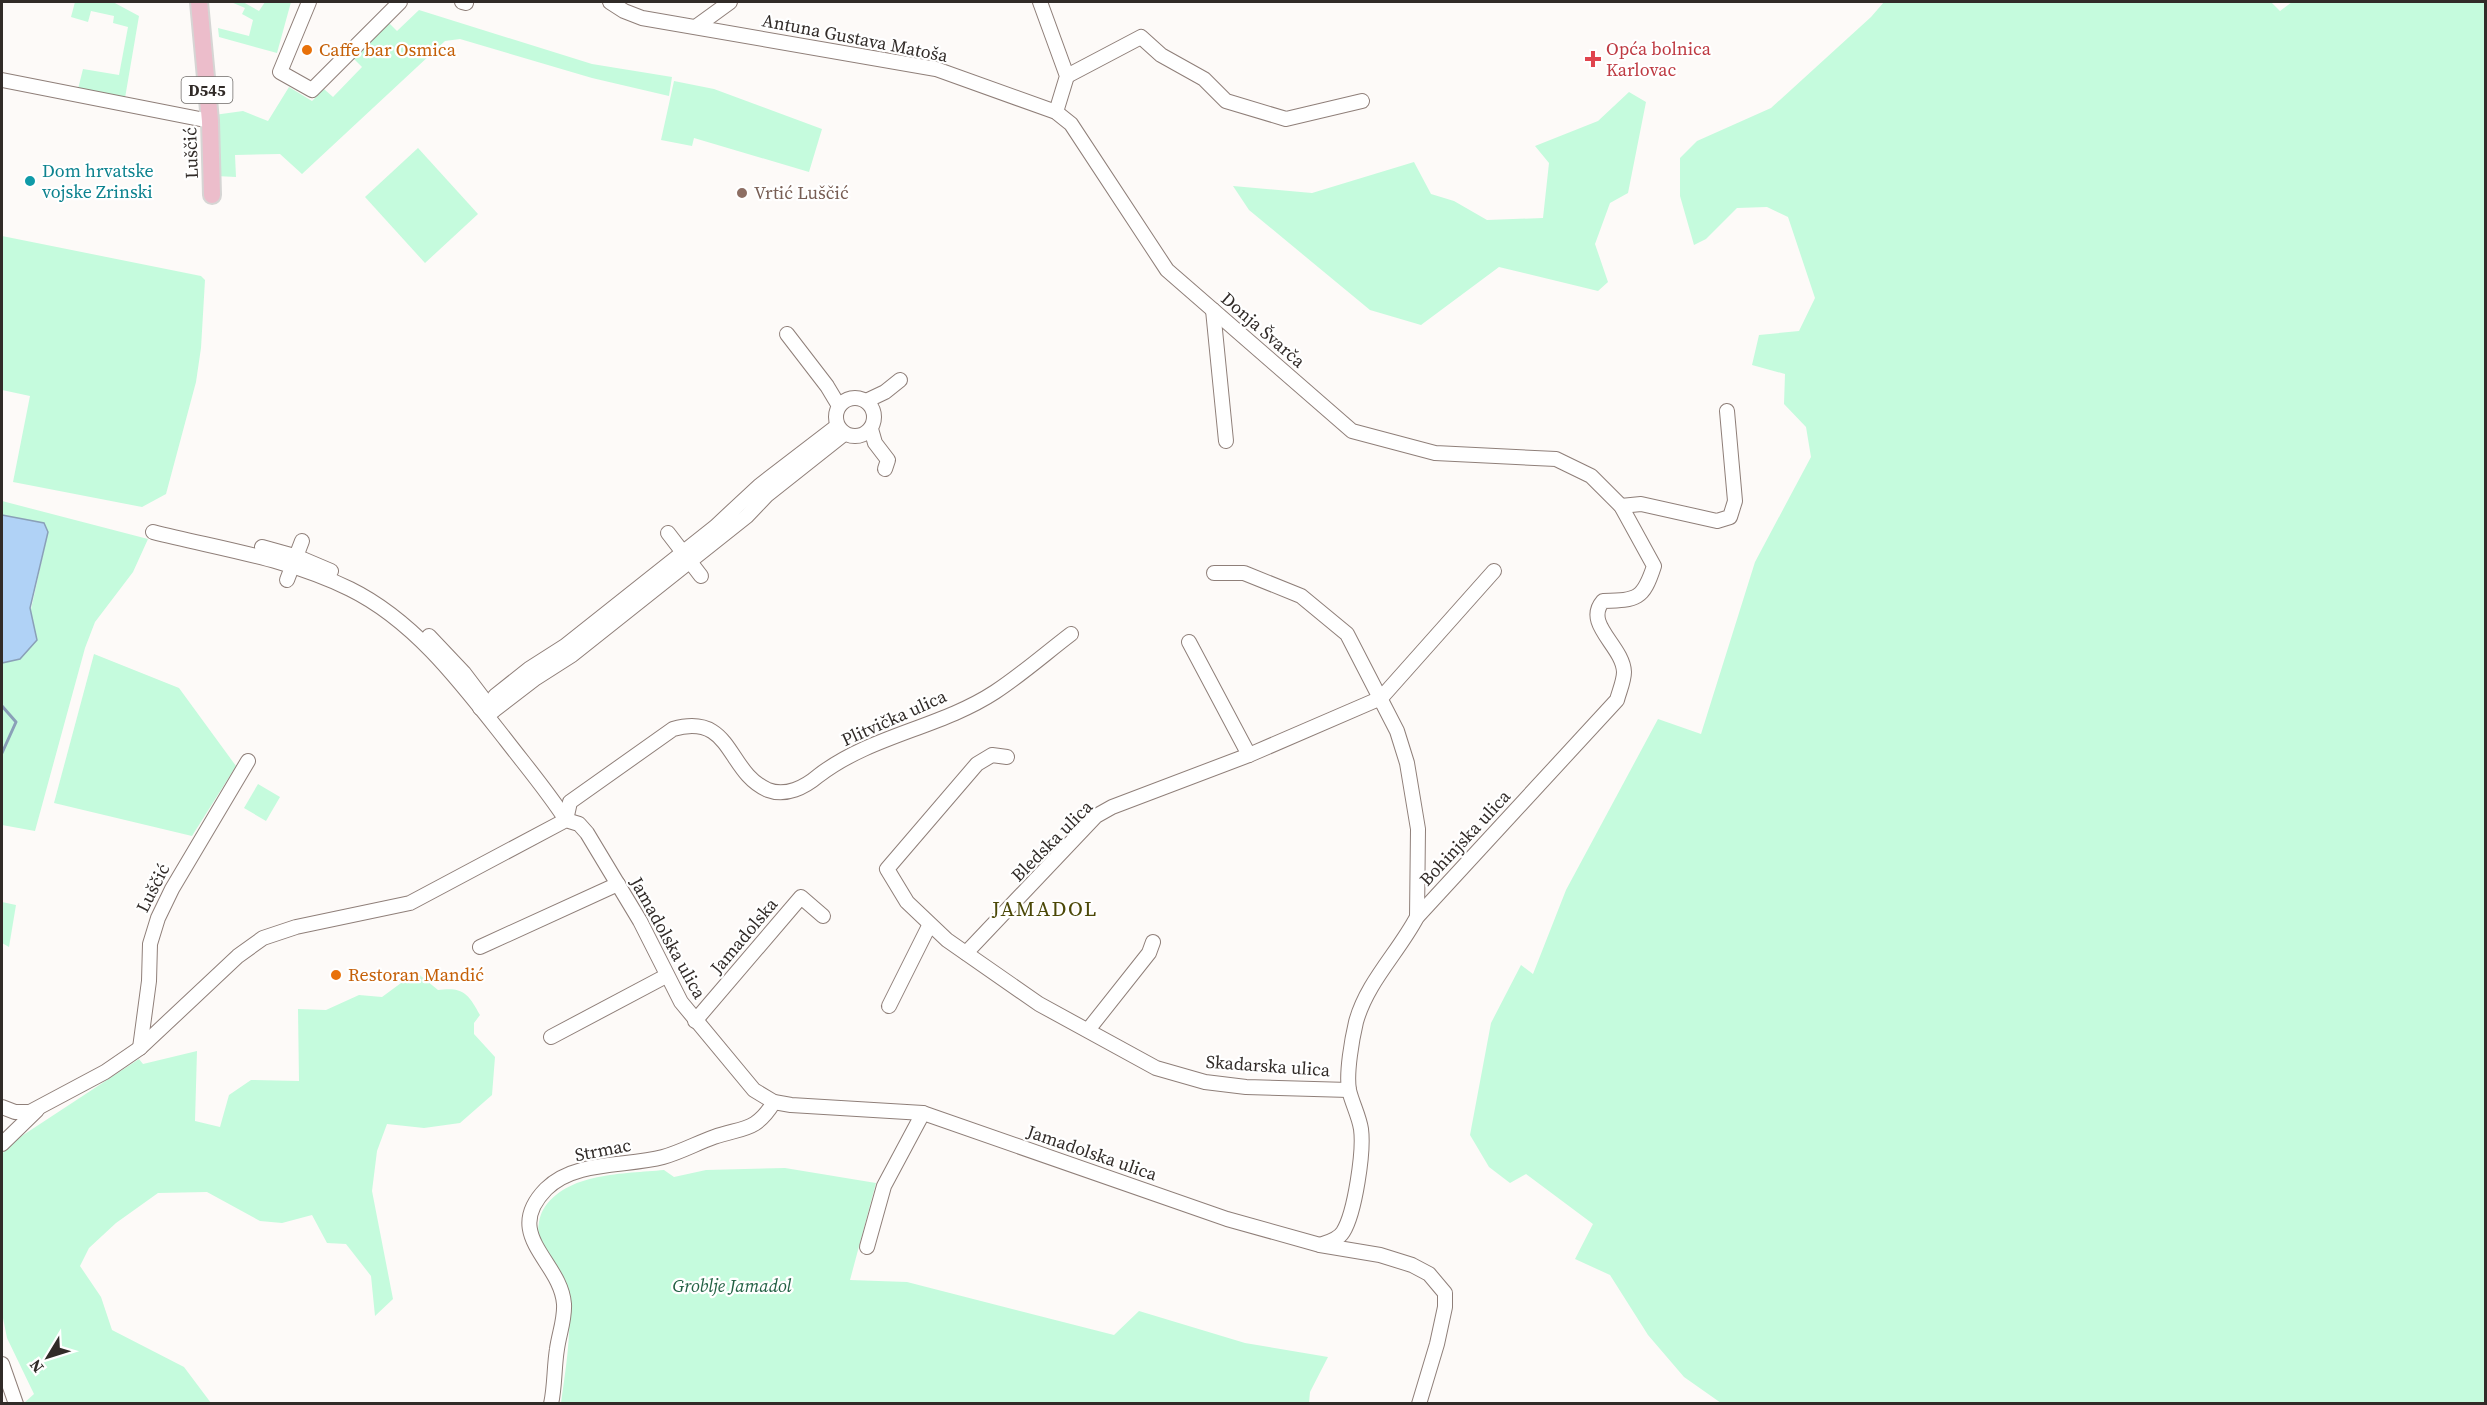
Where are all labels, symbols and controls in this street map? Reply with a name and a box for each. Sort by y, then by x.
street label: Antuna Gustava Matoša [760,7,951,68]
place label: Opća bolnica Karlovac [1606,36,1712,82]
place label: Caffe bar Osmica [319,37,457,62]
marker: Caffe bar Osmica [300,43,314,57]
marker: Opća bolnica Karlovac [1584,50,1602,68]
road number: D545 [182,77,232,103]
street label: Luščić [177,127,204,179]
place label: Dom hrvatske vojske Zrinski [42,158,154,204]
marker: Dom hrvatske vojske Zrinski [23,174,37,188]
place label: Vrtić Luščić [754,180,849,205]
marker: Vrtić Luščić [735,186,749,200]
street label: Donja Švarča [1216,286,1311,374]
street label: Plitvička ulica [837,683,951,752]
street label: Bohinjska ulica [1414,784,1516,891]
street label: Bledska ulica [1005,794,1099,887]
street label: Luščić [130,859,175,916]
street label: Jamadolska ulica [624,871,713,1004]
street label: Jamadolska [704,892,783,980]
district label: JAMADOL [991,894,1098,923]
place label: Restoran Mandić [348,962,484,987]
marker: Restoran Mandić [329,968,343,982]
street label: Skadarska ulica [1205,1049,1332,1082]
street label: Jamadolska ulica [1023,1118,1161,1187]
street label: Strmac [573,1132,633,1167]
park label: Groblje Jamadol [672,1273,792,1298]
north arrow [18,1327,78,1387]
text: N [24,1355,48,1378]

